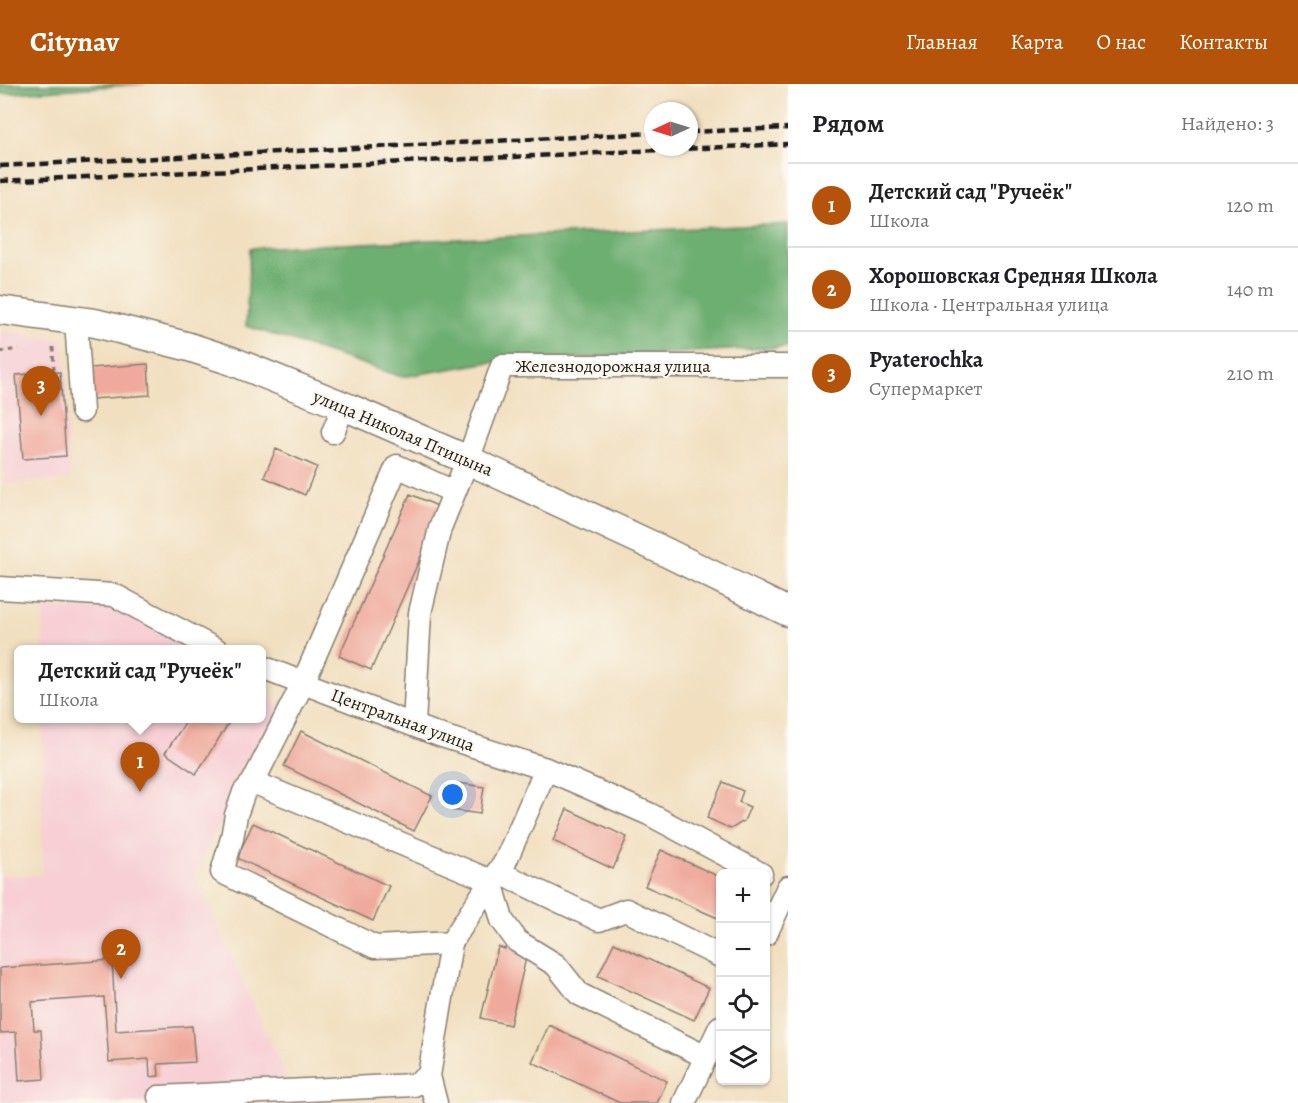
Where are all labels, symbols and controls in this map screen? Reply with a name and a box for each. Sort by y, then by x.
text: Citynav [30,23,119,61]
text: Главная [906,28,978,56]
text: Карта [1011,28,1063,56]
text: О нас [1096,28,1146,56]
text: Контакты [1179,28,1268,56]
north arrow [644,102,698,156]
text: Рядом [812,106,884,141]
text: Найдено: 3 [1181,110,1274,137]
text: Детский сад "Ручеёк" [869,177,1072,207]
text: 1 [828,192,835,219]
text: 120 m [1226,192,1274,219]
text: Школа [869,207,929,234]
text: Хорошовская Средняя Школа [869,261,1158,291]
text: 2 [827,276,836,303]
text: 140 m [1227,276,1274,303]
text: Школа · Центральная улица [869,291,1109,318]
text: Pyaterochka [869,345,983,375]
street label: Железнодорожная улица [515,354,711,378]
text: 3 [827,360,836,387]
text: 210 m [1226,360,1274,387]
pin: 3 [22,366,60,416]
text: Супермаркет [869,375,983,402]
street label: улица Николая Птицына [308,384,497,482]
popup [14,645,266,723]
text: Детский сад "Ручеёк" [38,656,242,686]
street label: Центральная улица [328,683,479,757]
text: Школа [38,686,99,713]
pin: 1 [120,742,160,792]
your location [438,780,467,809]
map controls [716,869,770,1085]
button: + [716,869,770,923]
button: − [716,923,770,977]
pin: 2 [102,930,140,979]
button: locate [716,977,770,1031]
button: layers [716,1031,770,1085]

